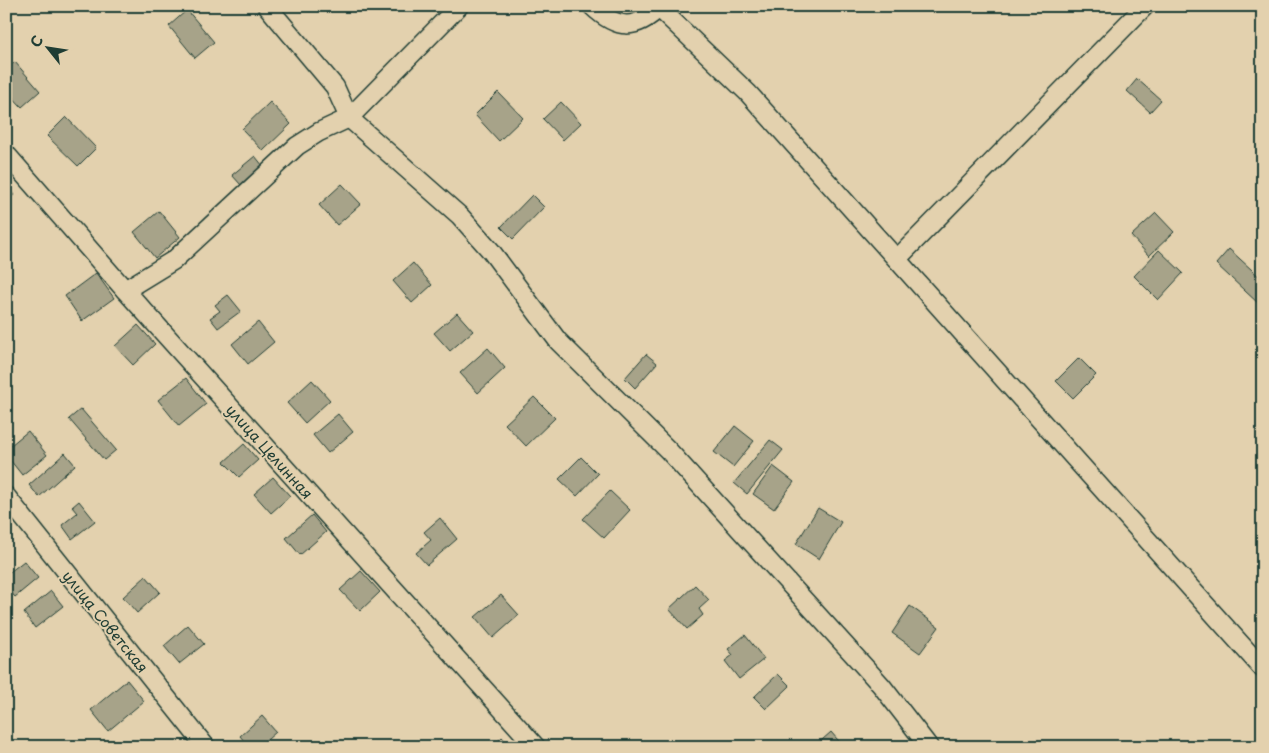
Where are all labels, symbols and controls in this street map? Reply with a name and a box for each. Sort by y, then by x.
north arrow [22,22,72,72]
text: С [25,31,48,51]
street label: улица Целинная [221,398,319,504]
street label: улица Советская [57,565,155,677]

